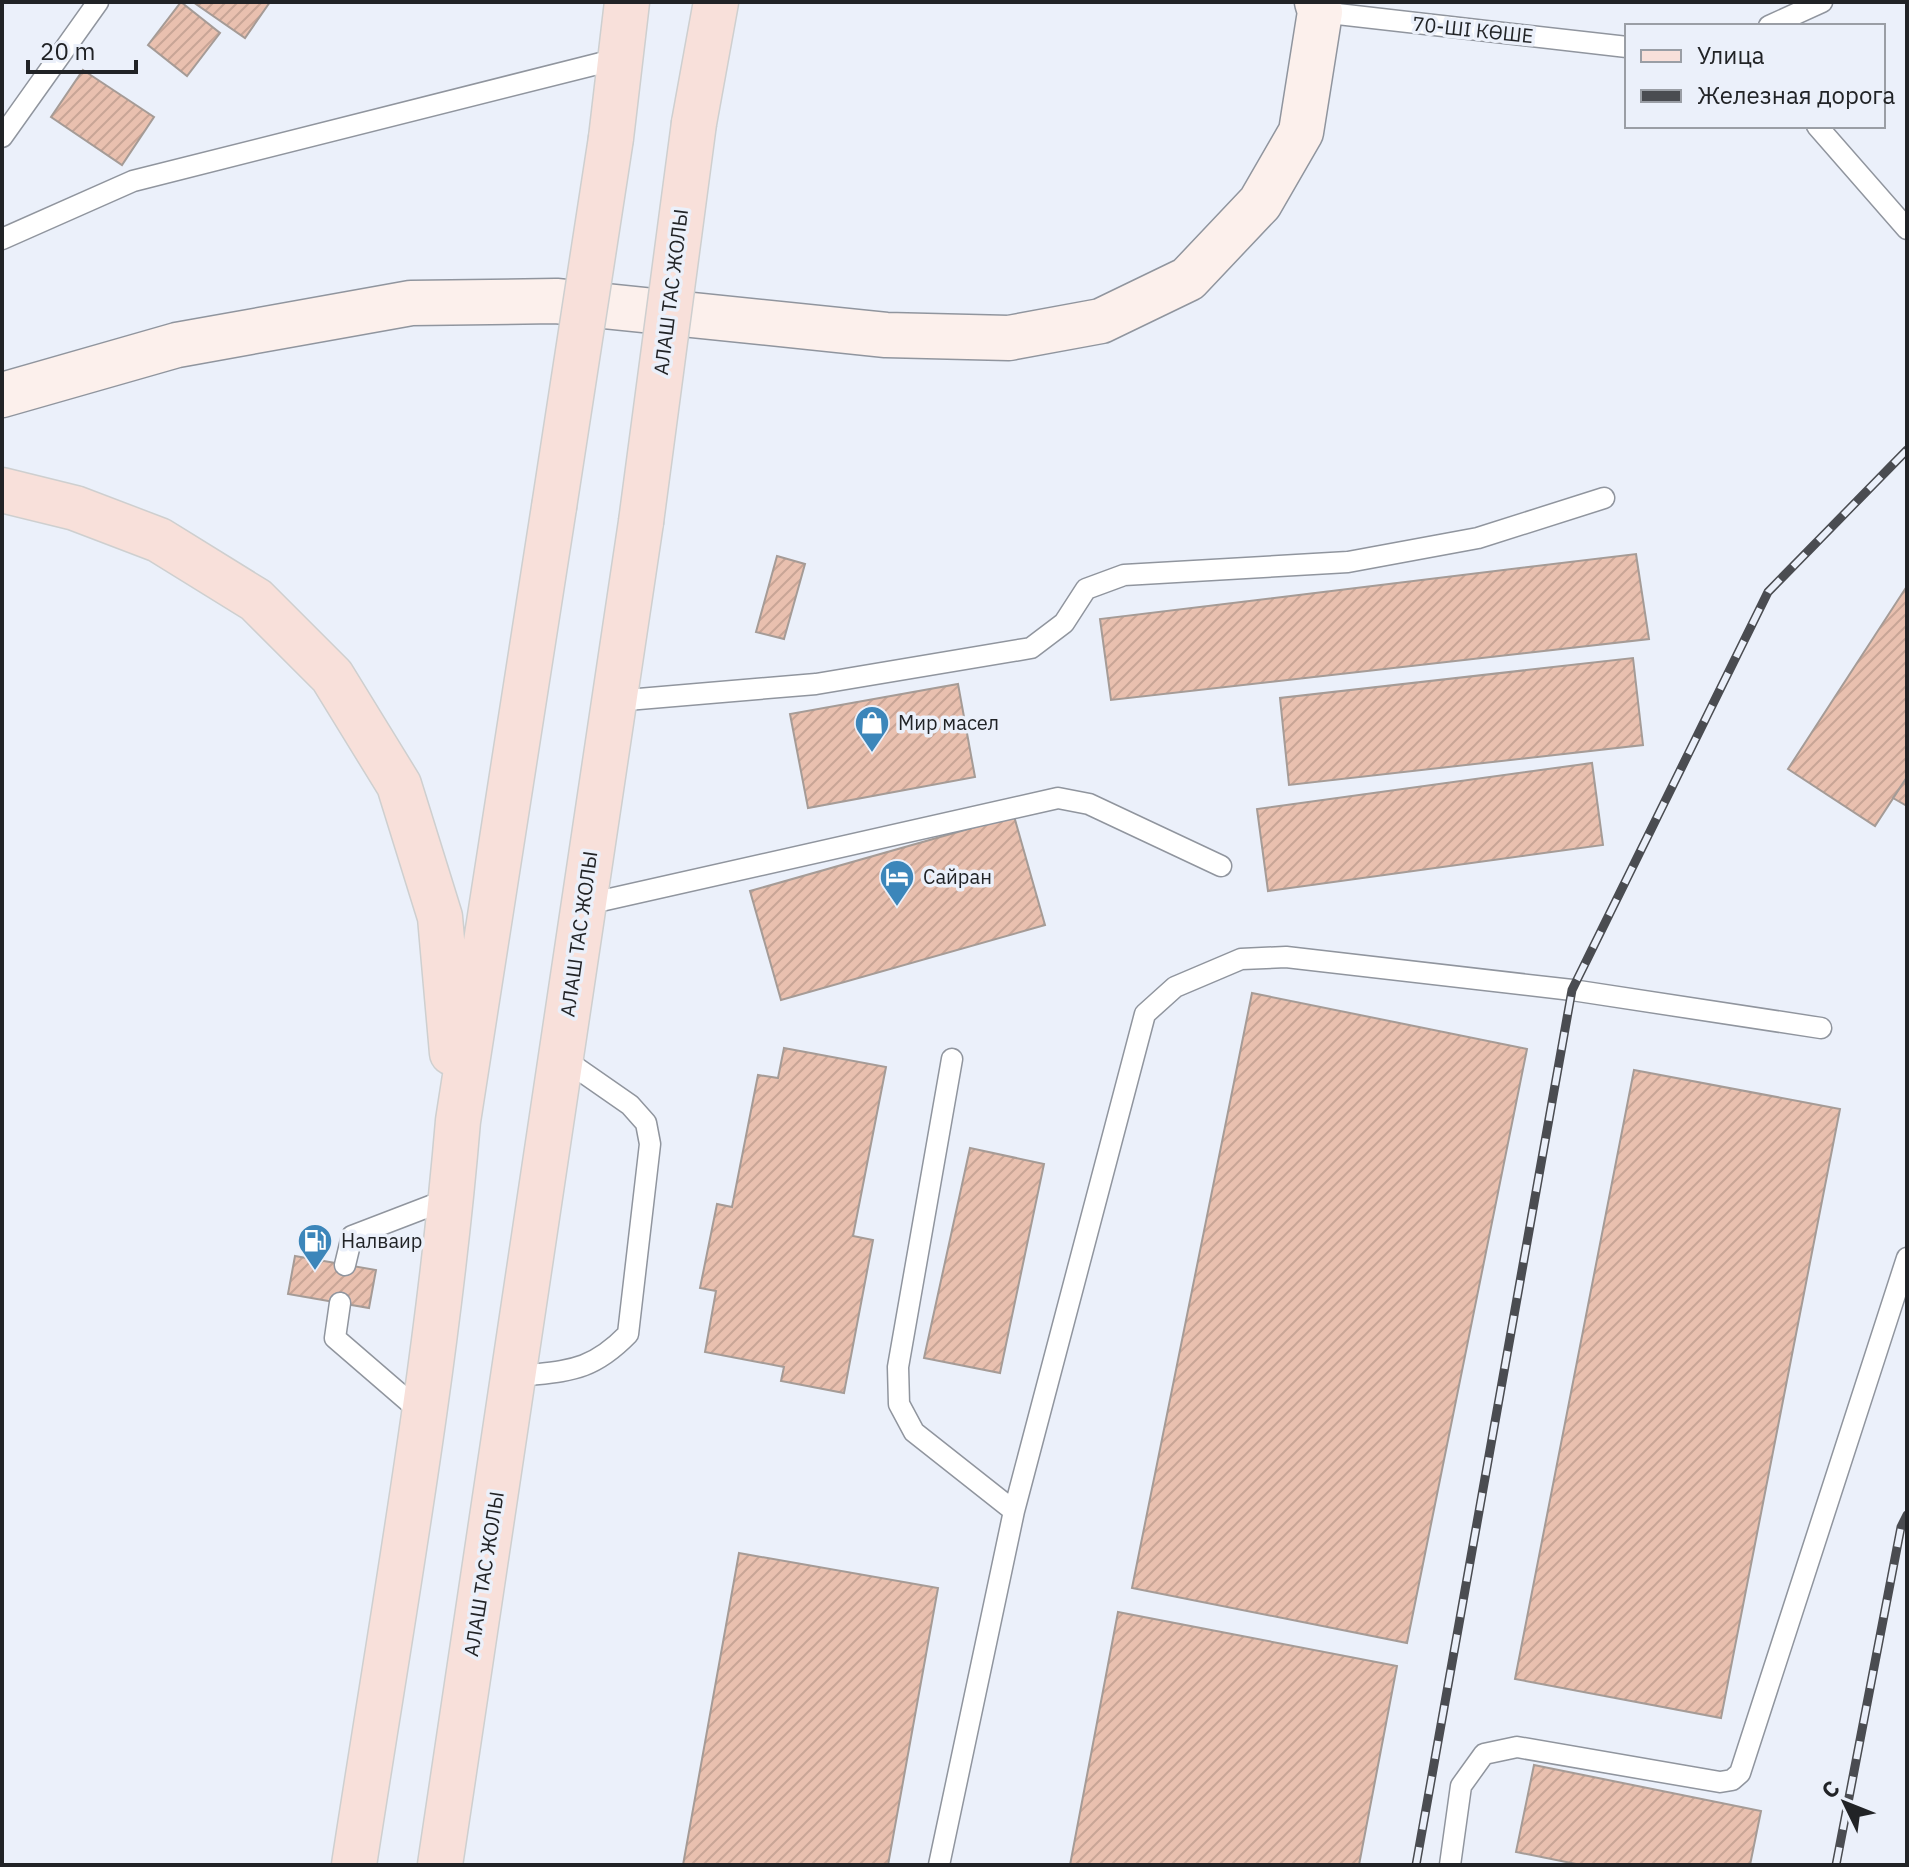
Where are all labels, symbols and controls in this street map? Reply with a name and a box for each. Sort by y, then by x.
street label: 70-ШІ КӨШЕ [1411,10,1535,49]
scale bar [28,24,136,74]
legend [1625,24,1885,128]
text: 20 m [40,35,95,67]
text: Улица [1697,39,1765,71]
text: Железная дорога [1697,79,1895,111]
street label: АЛАШ ТАС ЖОЛЫ [647,207,694,376]
shop icon: Мир масел [853,704,891,754]
place label: Мир масел [898,709,999,736]
street label: АЛАШ ТАС ЖОЛЫ [554,849,603,1019]
hotel icon: Сайран [878,858,916,908]
place label: Сайран [923,863,992,890]
fuel station icon: Налваир [296,1222,334,1272]
place label: Налваир [341,1227,422,1254]
street label: АЛАШ ТАС ЖОЛЫ [457,1489,510,1659]
north arrow [1805,1763,1885,1843]
text: С [1815,1774,1845,1804]

